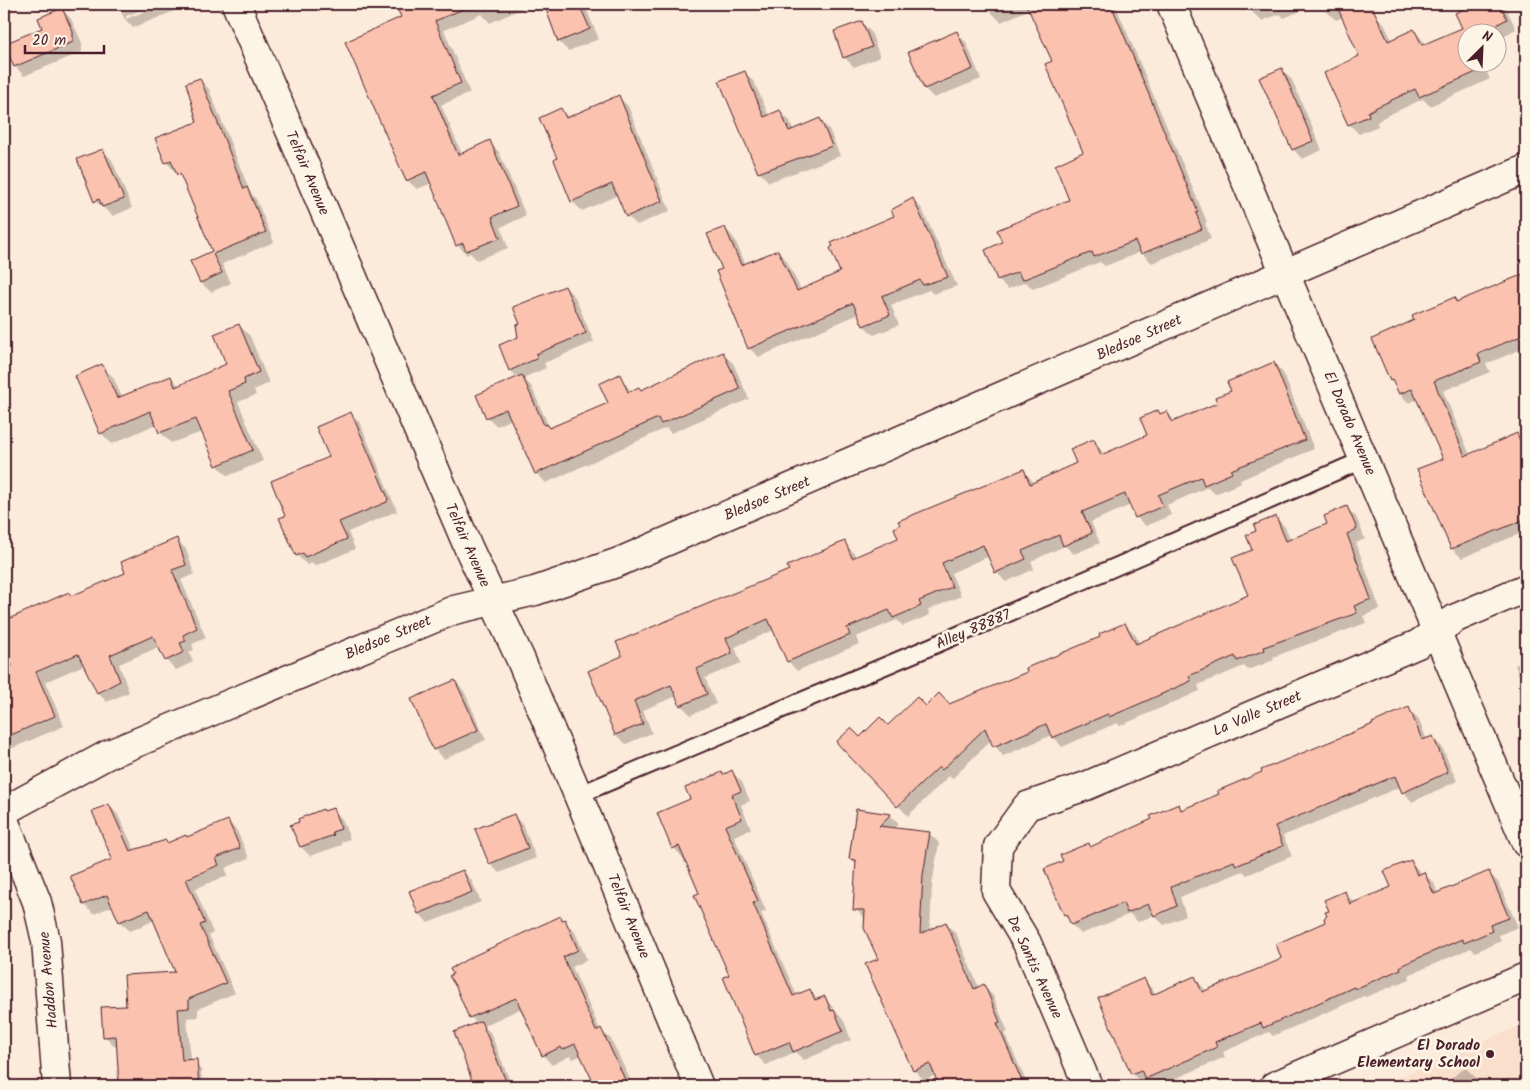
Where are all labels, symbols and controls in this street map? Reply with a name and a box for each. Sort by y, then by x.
scale bar [25,22,104,54]
north arrow [1458,22,1508,72]
text: N [1478,25,1496,49]
text: 20 m [32,29,66,53]
street label: Telfair Avenue [278,127,336,220]
street label: Bledsoe Street [1093,308,1186,367]
street label: El Dorado Avenue [1316,367,1382,480]
street label: Bledsoe Street [721,470,814,528]
street label: Telfair Avenue [438,499,496,592]
street label: Alley 88887 [932,603,1016,656]
street label: Bledsoe Street [342,609,435,667]
street label: La Valle Street [1209,684,1306,743]
street label: Telfair Avenue [600,870,656,963]
street label: De Santis Avenue [1000,912,1069,1023]
street label: Haddon Avenue [33,930,65,1029]
place label: El Dorado Elementary School [1357,1034,1480,1075]
marker: El Dorado Elementary School [1484,1048,1496,1060]

